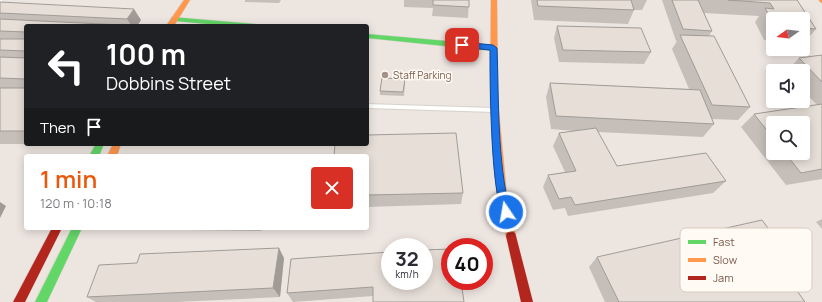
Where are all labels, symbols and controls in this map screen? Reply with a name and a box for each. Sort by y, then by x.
north arrow [766,12,810,56]
map controls [766,12,810,160]
pin [445,28,479,62]
icon: arrive [451,34,473,56]
text: 100 m [106,35,186,73]
icon: left [40,40,92,92]
button: sound [766,64,810,108]
place label: Staff Parking [393,68,452,82]
marker: Staff Parking [380,70,390,80]
text: Dobbins Street [106,71,231,95]
icon: arrive [83,116,105,138]
button: search [766,116,810,160]
text: Then [40,117,75,138]
text: 1 min [40,162,97,195]
button: close [311,167,353,209]
position arrow [485,191,527,233]
text: 120 m · 10:18 [40,194,112,212]
legend [680,228,812,292]
text: Fast [713,234,735,249]
speed limit sign: 40 [441,238,493,290]
text: 32 [395,245,419,272]
text: Slow [713,252,738,267]
text: km/h [395,267,419,281]
text: Jam [713,270,734,285]

